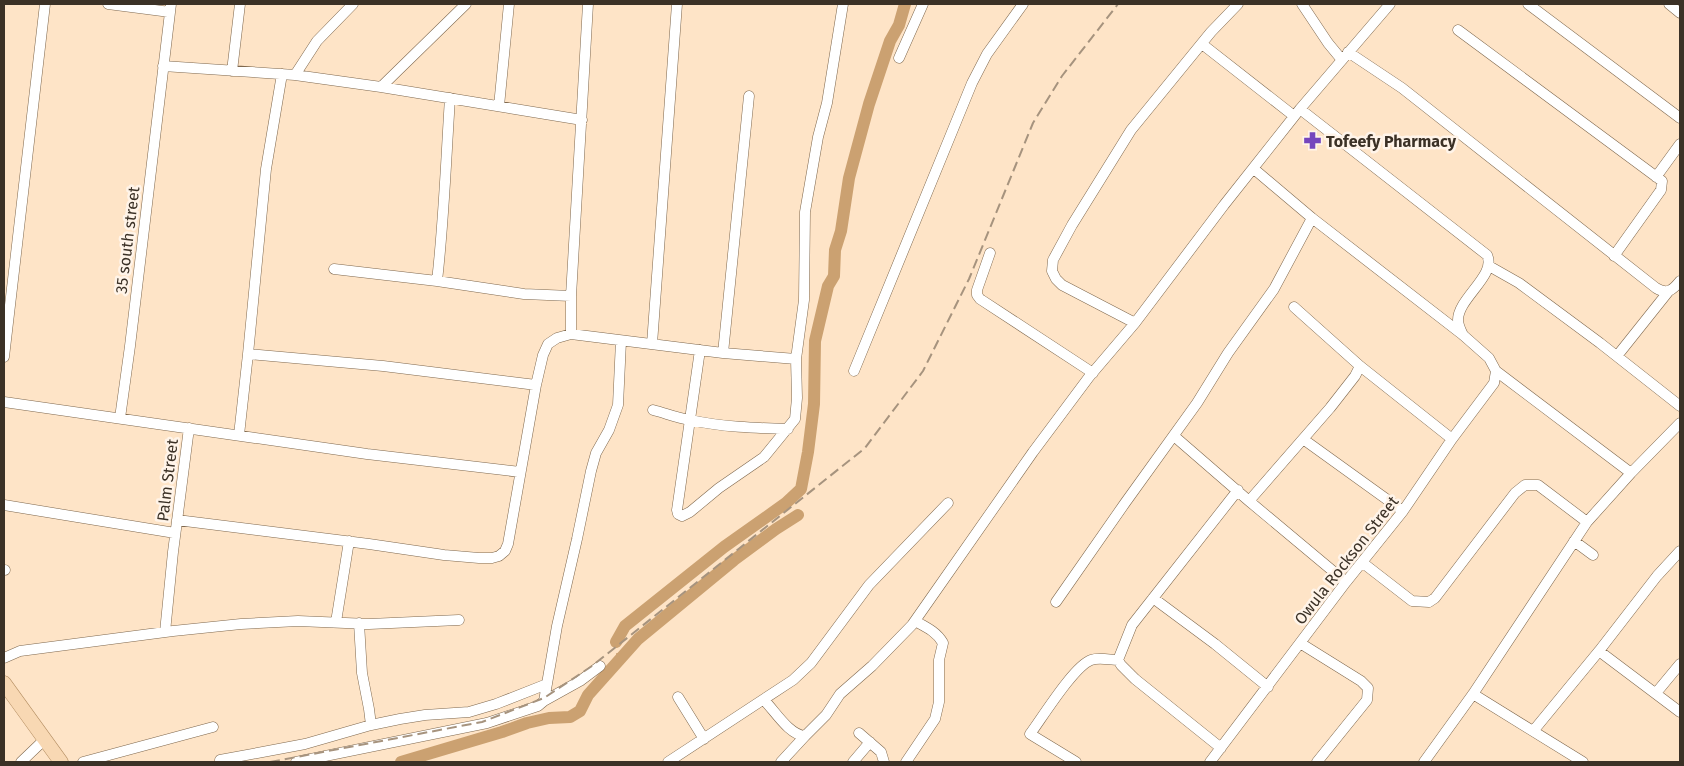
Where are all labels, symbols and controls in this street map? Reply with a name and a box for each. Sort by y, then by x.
pharmacy icon: Tofeefy Pharmacy [1302,131,1322,151]
place label: Tofeefy Pharmacy [1326,132,1457,151]
street label: 35 south street [111,185,144,295]
street label: Palm Street [153,437,182,522]
street label: Owula Rockson Street [1290,492,1403,628]

